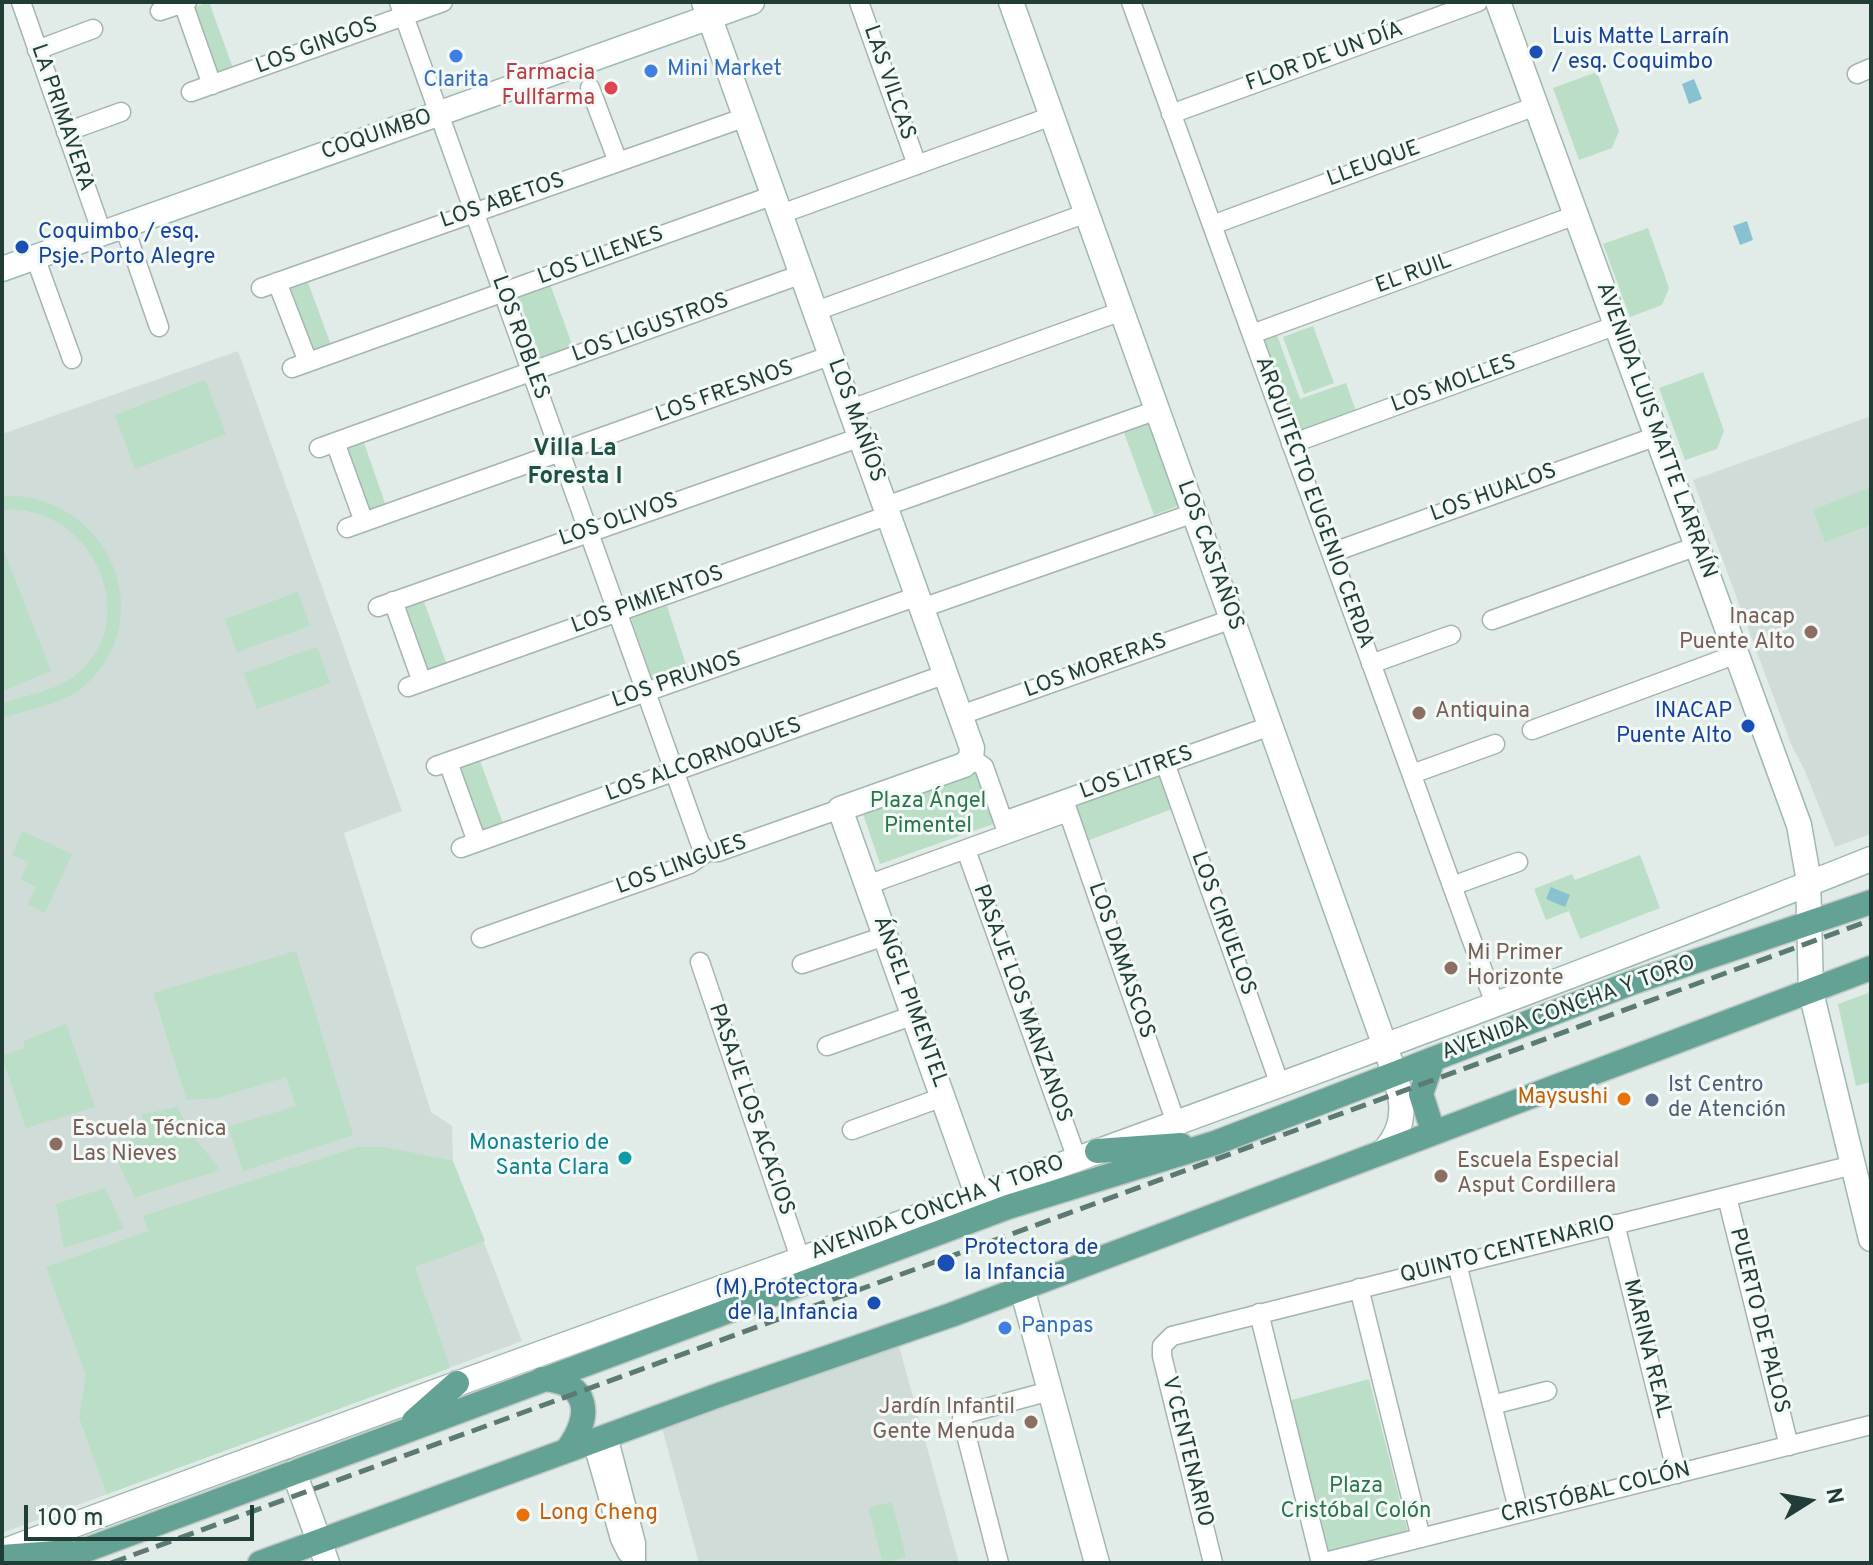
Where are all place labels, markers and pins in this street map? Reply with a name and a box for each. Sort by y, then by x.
place label: Luis Matte Larraín / esq. Coquimbo [1552,26,1729,78]
marker: Luis Matte Larraín / esq. Coquimbo [1527,43,1545,61]
marker: Clarita [447,47,465,65]
place label: Mini Market [667,58,782,84]
place label: Farmacia Fullfarma [502,62,595,114]
marker: Mini Market [642,62,660,80]
place label: Clarita [423,69,489,95]
marker: Farmacia Fullfarma [602,79,620,97]
place label: Coquimbo / esq. Psje. Porto Alegre [38,221,215,272]
marker: Coquimbo / esq. Psje. Porto Alegre [13,238,31,256]
place label: Inacap Puente Alto [1679,606,1795,658]
marker: Inacap Puente Alto [1802,623,1820,641]
place label: Antiquina [1435,700,1530,726]
place label: INACAP Puente Alto [1616,700,1732,752]
marker: Antiquina [1410,704,1428,722]
marker: INACAP Puente Alto [1739,717,1757,735]
place label: Mi Primer Horizonte [1467,942,1564,994]
marker: Mi Primer Horizonte [1442,959,1460,977]
place label: Ist Centro de Atención [1668,1074,1786,1126]
place label: Maysushi [1517,1086,1608,1112]
marker: Maysushi [1615,1090,1633,1108]
marker: Ist Centro de Atención [1643,1091,1661,1109]
place label: Escuela Técnica Las Nieves [72,1118,226,1170]
place label: Monasterio de Santa Clara [469,1132,609,1184]
marker: Escuela Técnica Las Nieves [47,1135,65,1153]
marker: Monasterio de Santa Clara [616,1149,634,1167]
place label: Escuela Especial Asput Cordillera [1457,1150,1619,1202]
marker: Escuela Especial Asput Cordillera [1432,1167,1450,1185]
place label: Protectora de la Infancia [964,1237,1098,1288]
marker: Protectora de la Infancia [935,1252,957,1274]
place label: (M) Protectora de la Infancia [715,1277,858,1328]
marker: (M) Protectora de la Infancia [865,1294,883,1312]
place label: Panpas [1021,1315,1094,1341]
marker: Panpas [996,1319,1014,1337]
place label: Jardín Infantil Gente Menuda [872,1396,1015,1448]
marker: Jardín Infantil Gente Menuda [1022,1413,1040,1431]
place label: Long Cheng [539,1502,658,1528]
marker: Long Cheng [514,1506,532,1524]

